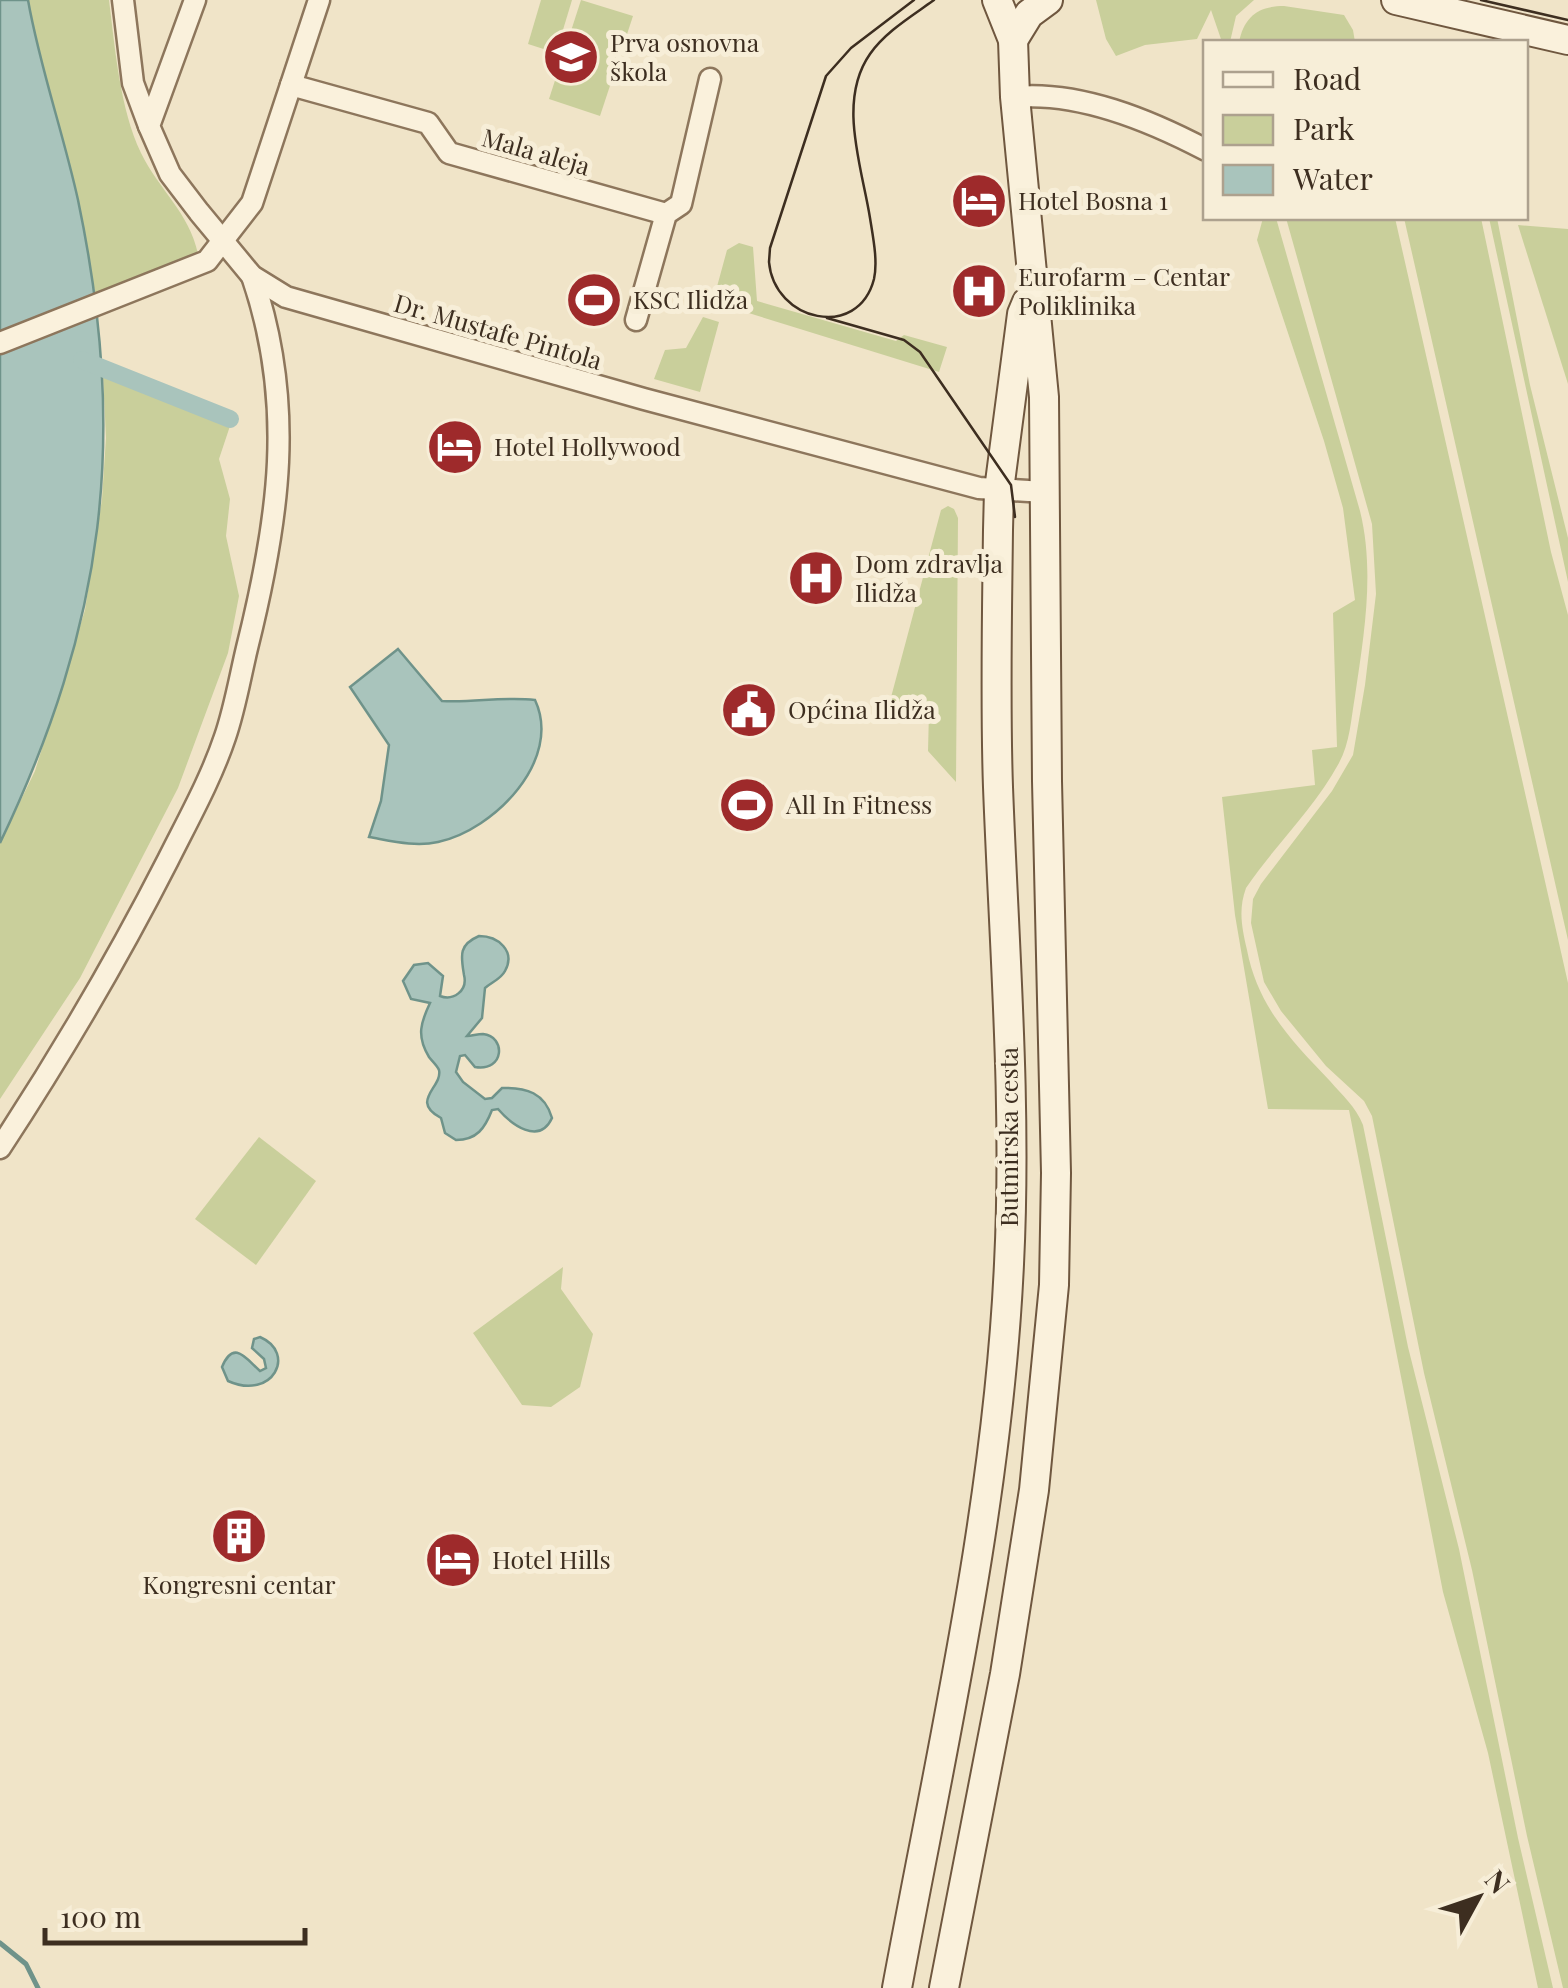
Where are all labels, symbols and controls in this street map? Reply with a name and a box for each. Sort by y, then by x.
place label: Prva osnovna škola [610,25,760,87]
school or university icon: Prva osnovna škola [541,27,601,87]
legend [1203,40,1528,220]
text: Road [1293,58,1361,98]
text: Park [1293,108,1355,148]
street label: Mala aleja [479,119,595,182]
text: Water [1292,158,1373,198]
hotel icon: Hotel Bosna 1 [949,171,1009,231]
place label: Hotel Bosna 1 [1018,183,1168,216]
place label: Eurofarm – Centar Poliklinika [1018,259,1230,321]
hospital icon: Eurofarm – Centar Poliklinika [949,261,1009,321]
sports icon: KSC Ilidža [564,270,624,330]
place label: KSC Ilidža [633,282,749,315]
street label: Dr. Mustafe Pintola [391,285,607,376]
hotel icon: Hotel Hollywood [425,417,485,477]
place label: Hotel Hollywood [494,429,681,462]
place label: Dom zdravlja Ilidža [855,546,1004,608]
hospital icon: Dom zdravlja Ilidža [786,548,846,608]
public building icon: Općina Ilidža [719,680,779,740]
place label: Općina Ilidža [788,692,936,725]
sports icon: All In Fitness [717,775,777,835]
place label: All In Fitness [785,787,932,820]
street label: Butmirska cesta [991,1046,1024,1227]
building icon: Kongresni centar [209,1506,269,1566]
hotel icon: Hotel Hills [423,1530,483,1590]
place label: Hotel Hills [492,1542,611,1575]
place label: Kongresni centar [142,1567,336,1600]
north arrow [1428,1848,1528,1948]
text: N [1478,1861,1519,1901]
scale bar [45,1883,305,1945]
text: 100 m [60,1896,142,1936]

